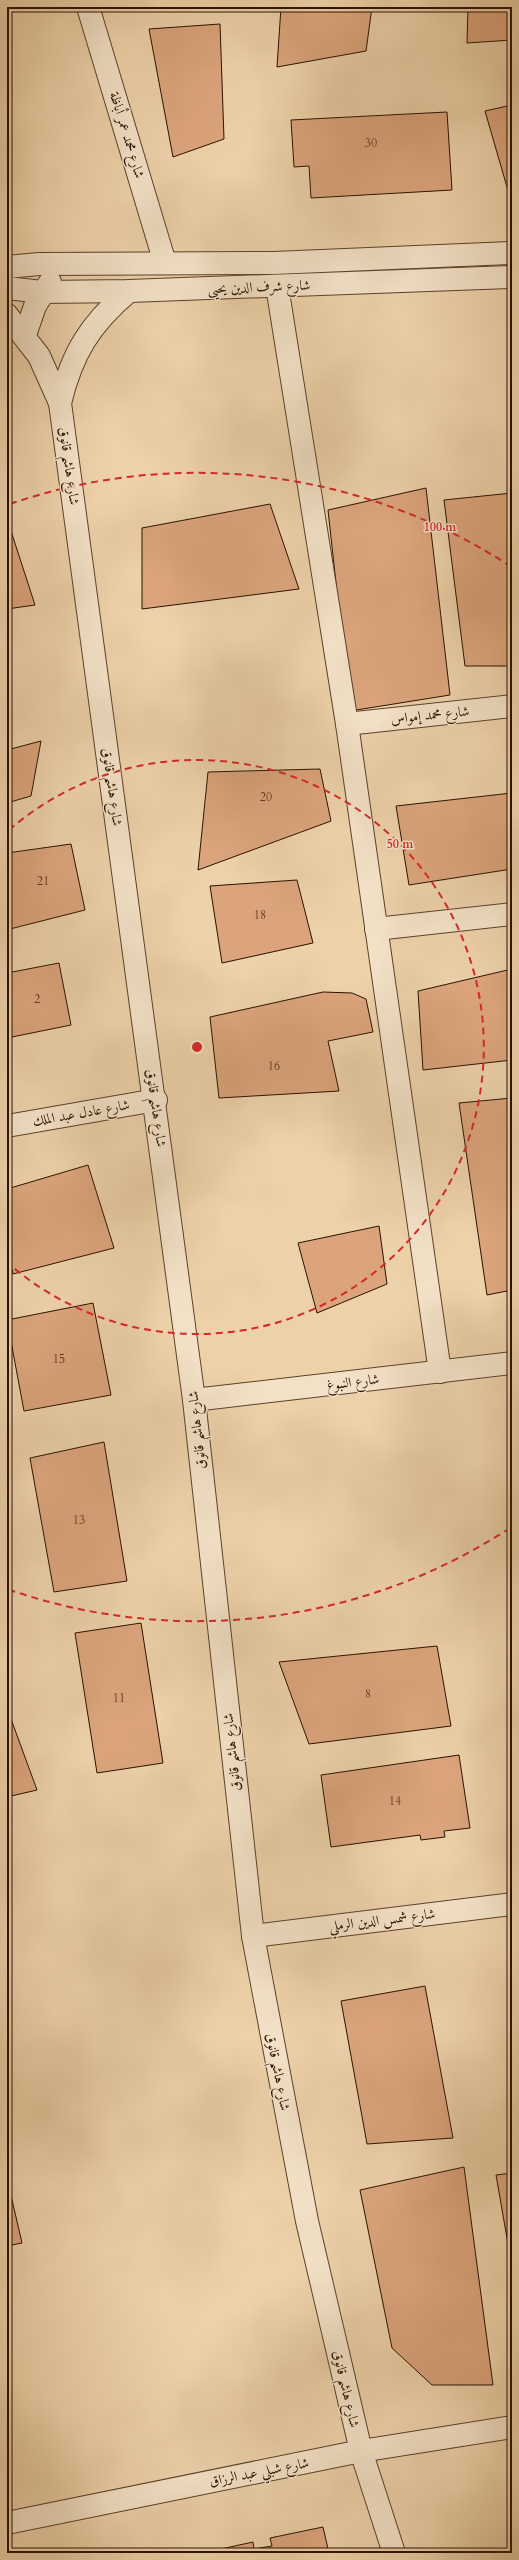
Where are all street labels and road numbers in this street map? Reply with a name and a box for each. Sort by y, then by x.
street label: شارع محمد عمر أباظة [103,89,150,181]
street label: شارع شرف الدين يحيى [207,276,311,300]
street label: شارع هاشم قانوق [50,426,84,507]
street label: شارع محمد إمواس [390,701,470,731]
street label: شارع هاشم قانوق [93,747,127,828]
street label: شارع هاشم قانوق [137,1068,171,1149]
street label: شارع عادل عبد الملك [31,1095,131,1133]
street label: شارع النبوغ [326,1369,381,1397]
street label: شارع هاشم قانوق [183,1389,215,1470]
street label: شارع هاشم قانوق [218,1711,250,1792]
street label: شارع شمس الدين الرملي [328,1904,437,1939]
street label: شارع هاشم قانوق [257,2032,295,2113]
street label: شارع هاشم قانوق [324,2349,364,2430]
street label: شارع شبلي عبد الرزاق [207,2453,311,2494]

